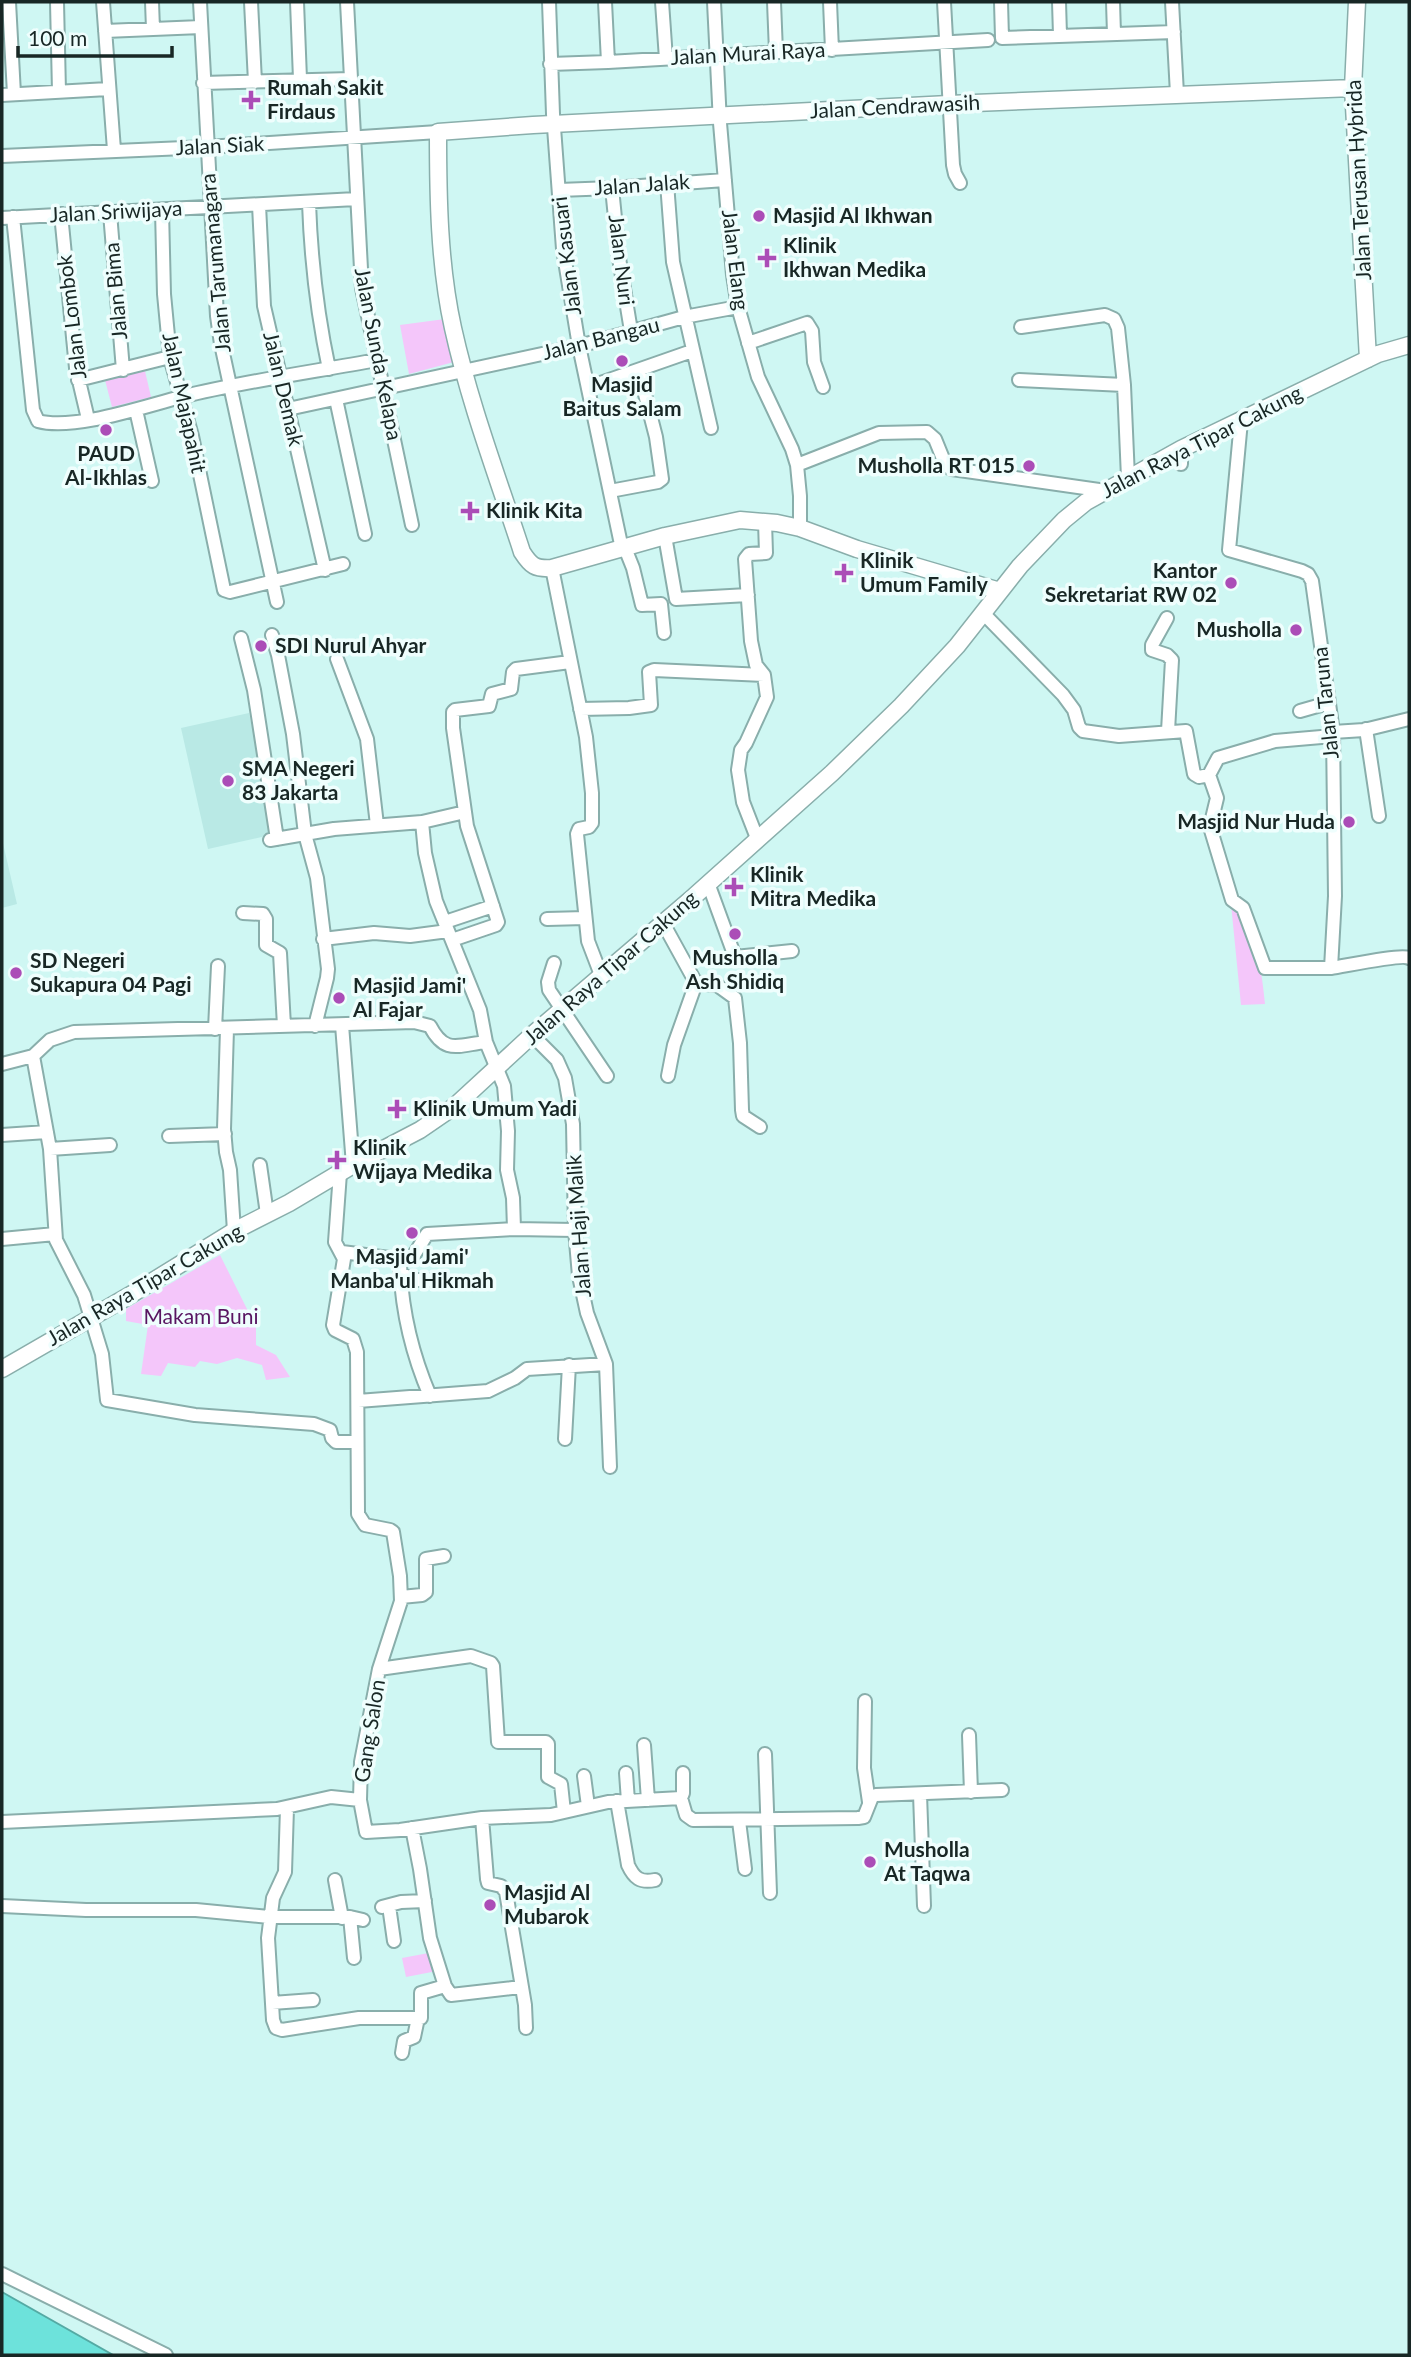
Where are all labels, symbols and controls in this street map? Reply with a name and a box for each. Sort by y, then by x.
scale bar [18,14,172,58]
text: 100 m [28,25,87,50]
street label: Jalan Murai Raya [670,36,826,69]
place label: Rumah Sakit Firdaus [267,74,384,123]
street label: Jalan Terusan Hybrida [1340,79,1375,281]
street label: Jalan Cendrawasih [809,89,981,122]
marker: Rumah Sakit Firdaus [241,90,261,110]
street label: Jalan Siak [175,130,265,159]
street label: Jalan Jalak [593,168,691,199]
street label: Jalan Tarumanagara [194,173,235,354]
street label: Jalan Sriwijaya [49,195,183,226]
street label: Jalan Kasuari [546,195,585,317]
place label: Masjid Al Ikhwan [773,202,933,227]
street label: Jalan Elang [718,208,755,312]
marker: Masjid Al Ikhwan [751,208,767,224]
street label: Jalan Nuri [604,213,640,307]
place label: Klinik Ikhwan Medika [783,232,926,281]
street label: Jalan Bima [98,241,131,341]
marker: Klinik Ikhwan Medika [757,248,777,268]
street label: Jalan Lombok [50,253,91,381]
street label: Jalan Sunda Kelapa [350,265,408,442]
street label: Jalan Bangau [539,311,662,364]
street label: Jalan Demak [259,329,310,449]
street label: Jalan Majapahit [158,330,213,476]
marker: Masjid Baitus Salam [614,353,630,369]
place label: Masjid Baitus Salam [562,371,682,420]
street label: Jalan Raya Tipar Cakung [1097,379,1306,502]
marker: PAUD Al-Ikhlas [98,422,114,438]
place label: PAUD Al-Ikhlas [64,440,147,489]
place label: Musholla RT 015 [857,452,1015,477]
marker: Musholla RT 015 [1021,458,1037,474]
place label: Klinik Kita [486,497,583,522]
marker: Klinik Kita [460,501,480,521]
place label: Klinik Umum Family [860,547,989,596]
place label: Kantor Sekretariat RW 02 [1045,557,1217,606]
marker: Klinik Umum Family [834,563,854,583]
marker: Kantor Sekretariat RW 02 [1223,575,1239,591]
place label: Musholla [1196,616,1282,641]
marker: Musholla [1288,622,1304,638]
place label: SDI Nurul Ahyar [275,632,427,657]
marker: SDI Nurul Ahyar [253,638,269,654]
street label: Jalan Taruna [1306,646,1343,761]
place label: SMA Negeri 83 Jakarta [242,755,355,804]
marker: SMA Negeri 83 Jakarta [220,773,236,789]
place label: Masjid Nur Huda [1177,808,1335,833]
marker: Masjid Nur Huda [1341,814,1357,830]
place label: Klinik Mitra Medika [750,861,876,910]
marker: Klinik Mitra Medika [724,877,744,897]
street label: Jalan Raya Tipar Cakung [518,885,702,1049]
marker: Musholla Ash Shidiq [727,926,743,942]
place label: Musholla Ash Shidiq [685,944,784,993]
place label: SD Negeri Sukapura 04 Pagi [30,947,192,996]
marker: SD Negeri Sukapura 04 Pagi [8,965,24,981]
place label: Masjid Jami' Al Fajar [352,972,466,1021]
marker: Masjid Jami' Al Fajar [331,990,347,1006]
place label: Klinik Umum Yadi [413,1095,577,1120]
marker: Klinik Umum Yadi [387,1099,407,1119]
place label: Klinik Wijaya Medika [353,1134,492,1183]
marker: Klinik Wijaya Medika [327,1150,347,1170]
street label: Jalan Haji Malik [560,1153,595,1298]
street label: Jalan Raya Tipar Cakung [42,1217,247,1350]
marker: Masjid Jami' Manba'ul Hikmah [404,1225,420,1241]
place label: Masjid Jami' Manba'ul Hikmah [330,1243,494,1292]
park label: Makam Buni [143,1303,259,1328]
street label: Gang Salon [348,1677,389,1784]
place label: Musholla At Taqwa [883,1836,970,1885]
marker: Musholla At Taqwa [862,1854,878,1870]
place label: Masjid Al Mubarok [504,1879,590,1928]
marker: Masjid Al Mubarok [482,1897,498,1913]

